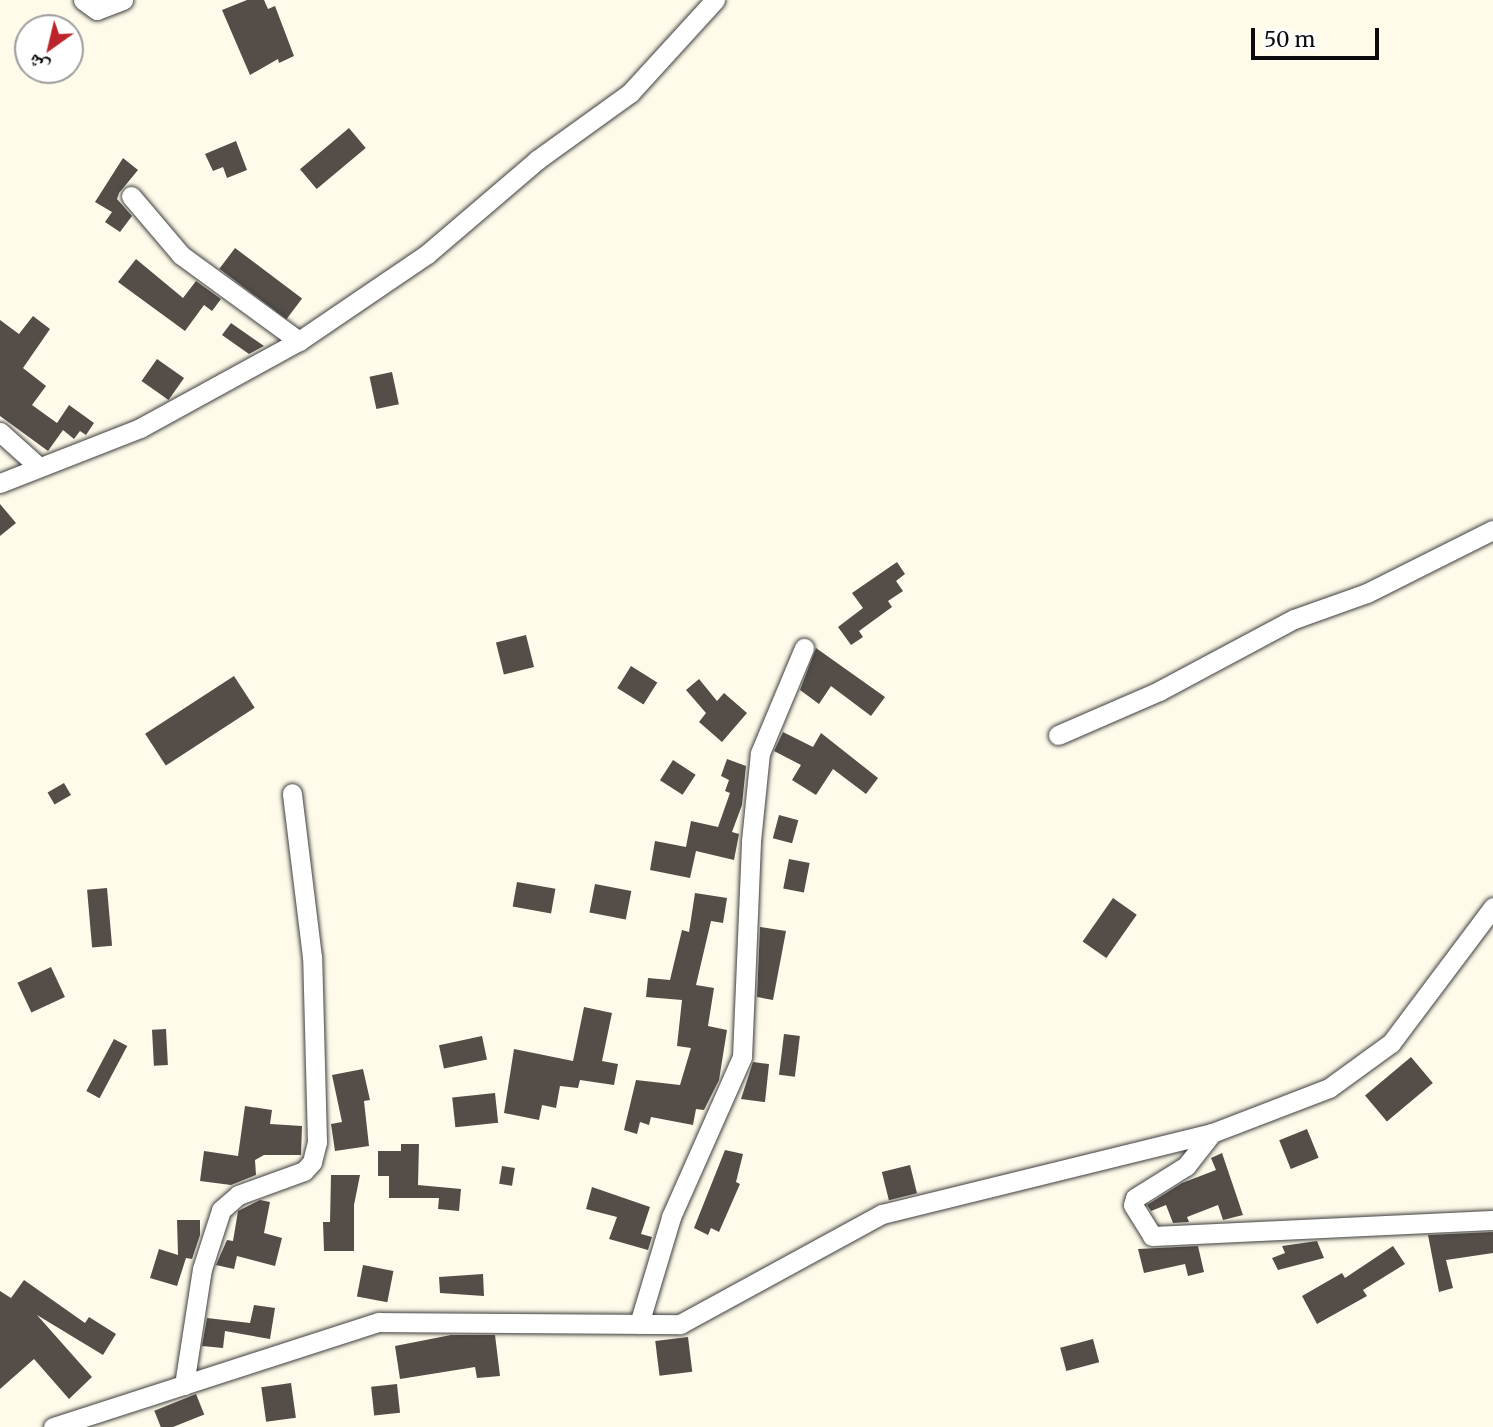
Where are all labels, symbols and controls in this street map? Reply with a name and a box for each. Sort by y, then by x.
north arrow [14,14,84,84]
scale bar [1255,14,1383,58]
text: 50 m [1264,26,1315,53]
text: ش [23,49,53,80]

